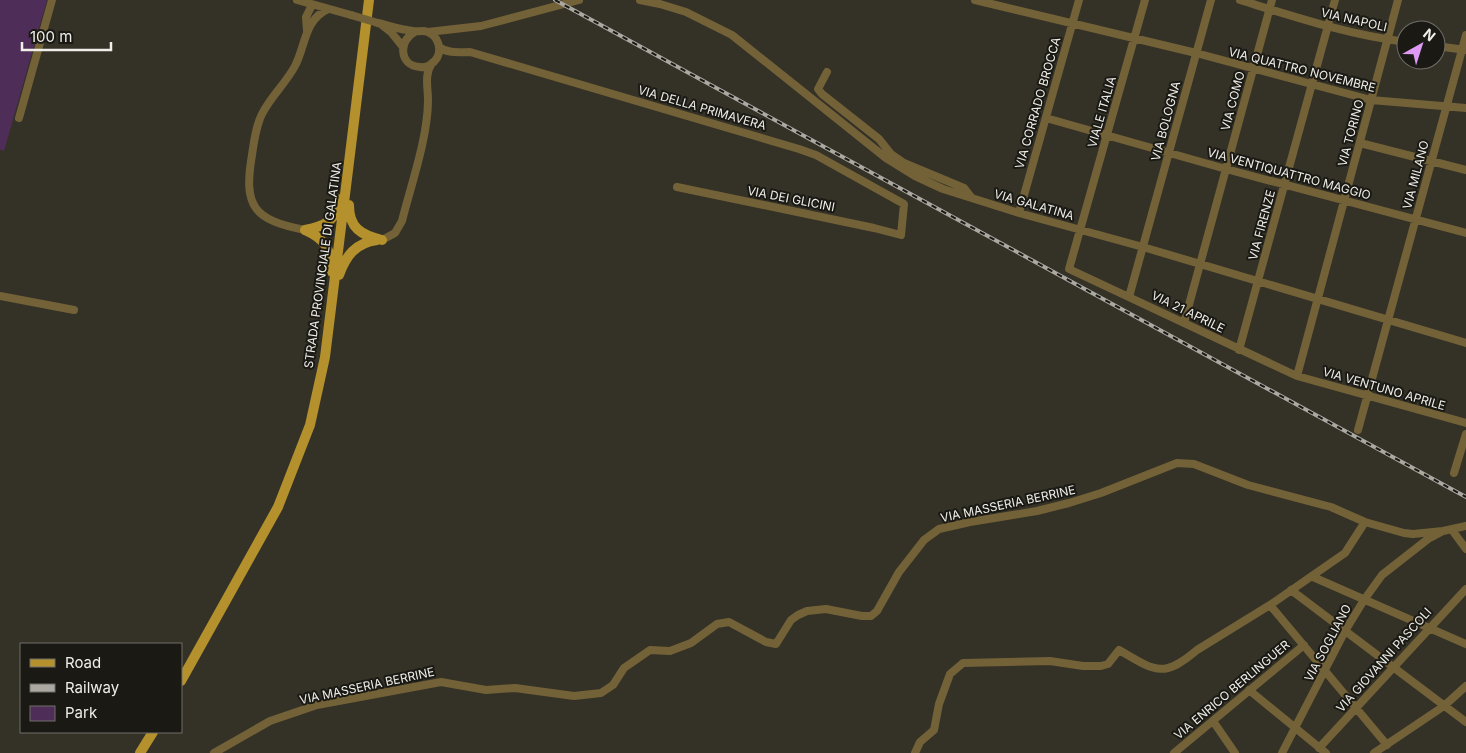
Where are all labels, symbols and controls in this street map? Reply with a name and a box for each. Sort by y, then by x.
street label: VIA NAPOLI [1320,5,1389,34]
scale bar [22,20,111,52]
north arrow [1396,20,1446,70]
text: N [1420,25,1439,44]
text: 100 m [30,27,72,46]
street label: VIA CORRADO BROCCA [1012,35,1064,170]
street label: VIA QUATTRO NOVEMBRE [1227,44,1377,95]
street label: VIA COMO [1217,69,1248,132]
street label: VIALE ITALIA [1084,74,1119,149]
street label: VIA BOLOGNA [1148,79,1183,162]
street label: VIA DELLA PRIMAVERA [636,82,768,133]
street label: VIA TORINO [1334,98,1367,168]
street label: VIA MILANO [1399,139,1432,211]
street label: VIA VENTIQUATTRO MAGGIO [1206,144,1372,203]
street label: STRADA PROVINCIALE DI GALATINA [301,161,344,369]
street label: VIA DEI GLICINI [746,183,836,214]
street label: VIA GALATINA [992,186,1076,223]
street label: VIA FIRENZE [1245,188,1278,262]
street label: VIA 21 APRILE [1149,287,1227,336]
street label: VIA VENTUNO APRILE [1321,364,1447,413]
street label: VIA MASSERIA BERRINE [939,482,1077,525]
street label: VIA SOGLIANO [1301,601,1354,684]
street label: VIA GIOVANNI PASCOLI [1333,604,1434,715]
street label: VIA ENRICO BERLINGUER [1171,637,1293,742]
legend [20,643,182,733]
text: Road [65,653,101,672]
street label: VIA MASSERIA BERRINE [298,664,436,707]
text: Railway [65,678,120,697]
text: Park [65,703,98,722]

